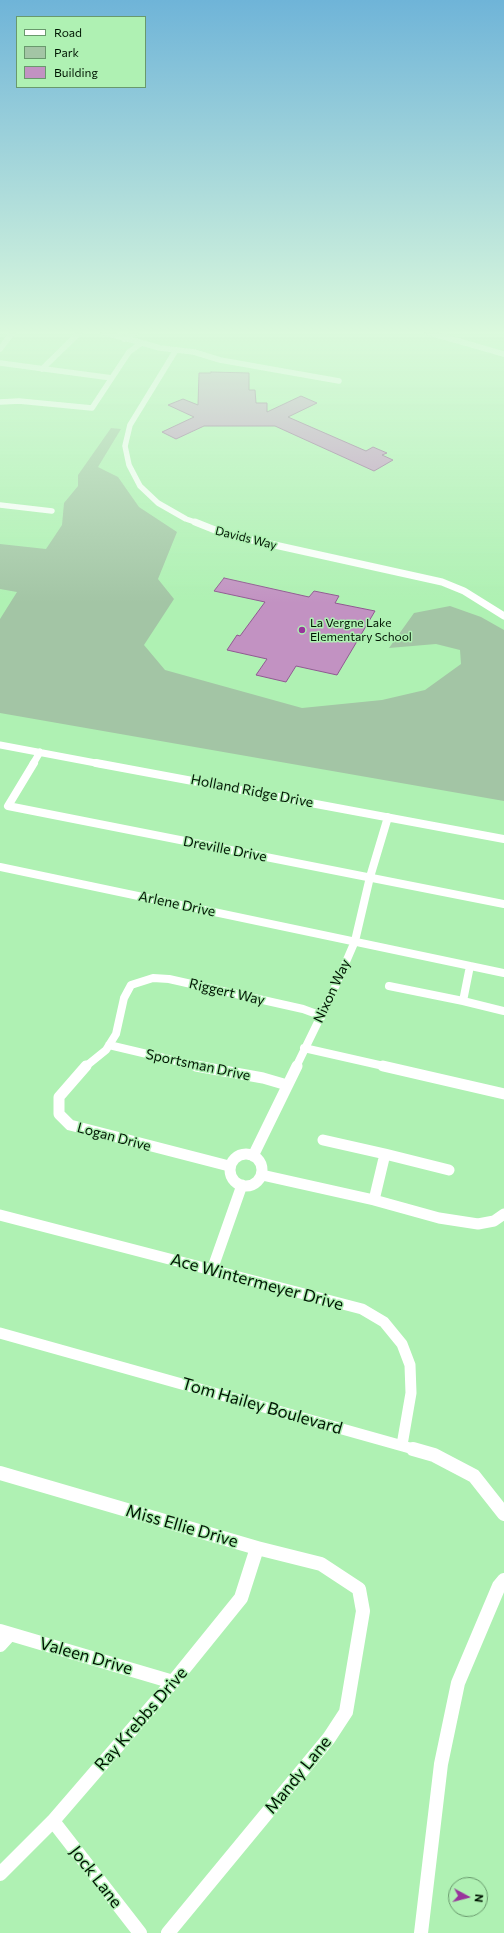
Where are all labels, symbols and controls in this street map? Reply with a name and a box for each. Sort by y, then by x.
legend [16,16,146,88]
text: Road [54,25,82,39]
text: Park [54,45,79,59]
text: Building [54,65,98,79]
street label: Davids Way [214,523,278,553]
place label: La Vergne Lake Elementary School [310,616,412,644]
marker: La Vergne Lake Elementary School [297,625,307,635]
street label: Holland Ridge Drive [189,771,315,811]
street label: Dreville Drive [182,833,268,865]
street label: Arlene Drive [137,888,217,920]
street label: Nixon Way [310,956,354,1026]
street label: Riggert Way [187,975,267,1009]
street label: Sportsman Drive [144,1046,252,1084]
street label: Logan Drive [75,1119,153,1155]
street label: Ace Wintermeyer Drive [168,1249,346,1315]
street label: Tom Hailey Boulevard [179,1373,345,1439]
street label: Miss Ellie Drive [124,1500,240,1552]
street label: Valeen Drive [37,1633,135,1679]
street label: Ray Krebbs Drive [90,1663,192,1775]
street label: Mandy Lane [261,1732,335,1818]
street label: Jock Lane [65,1842,127,1912]
north arrow [448,1877,488,1917]
text: N [472,1893,486,1903]

